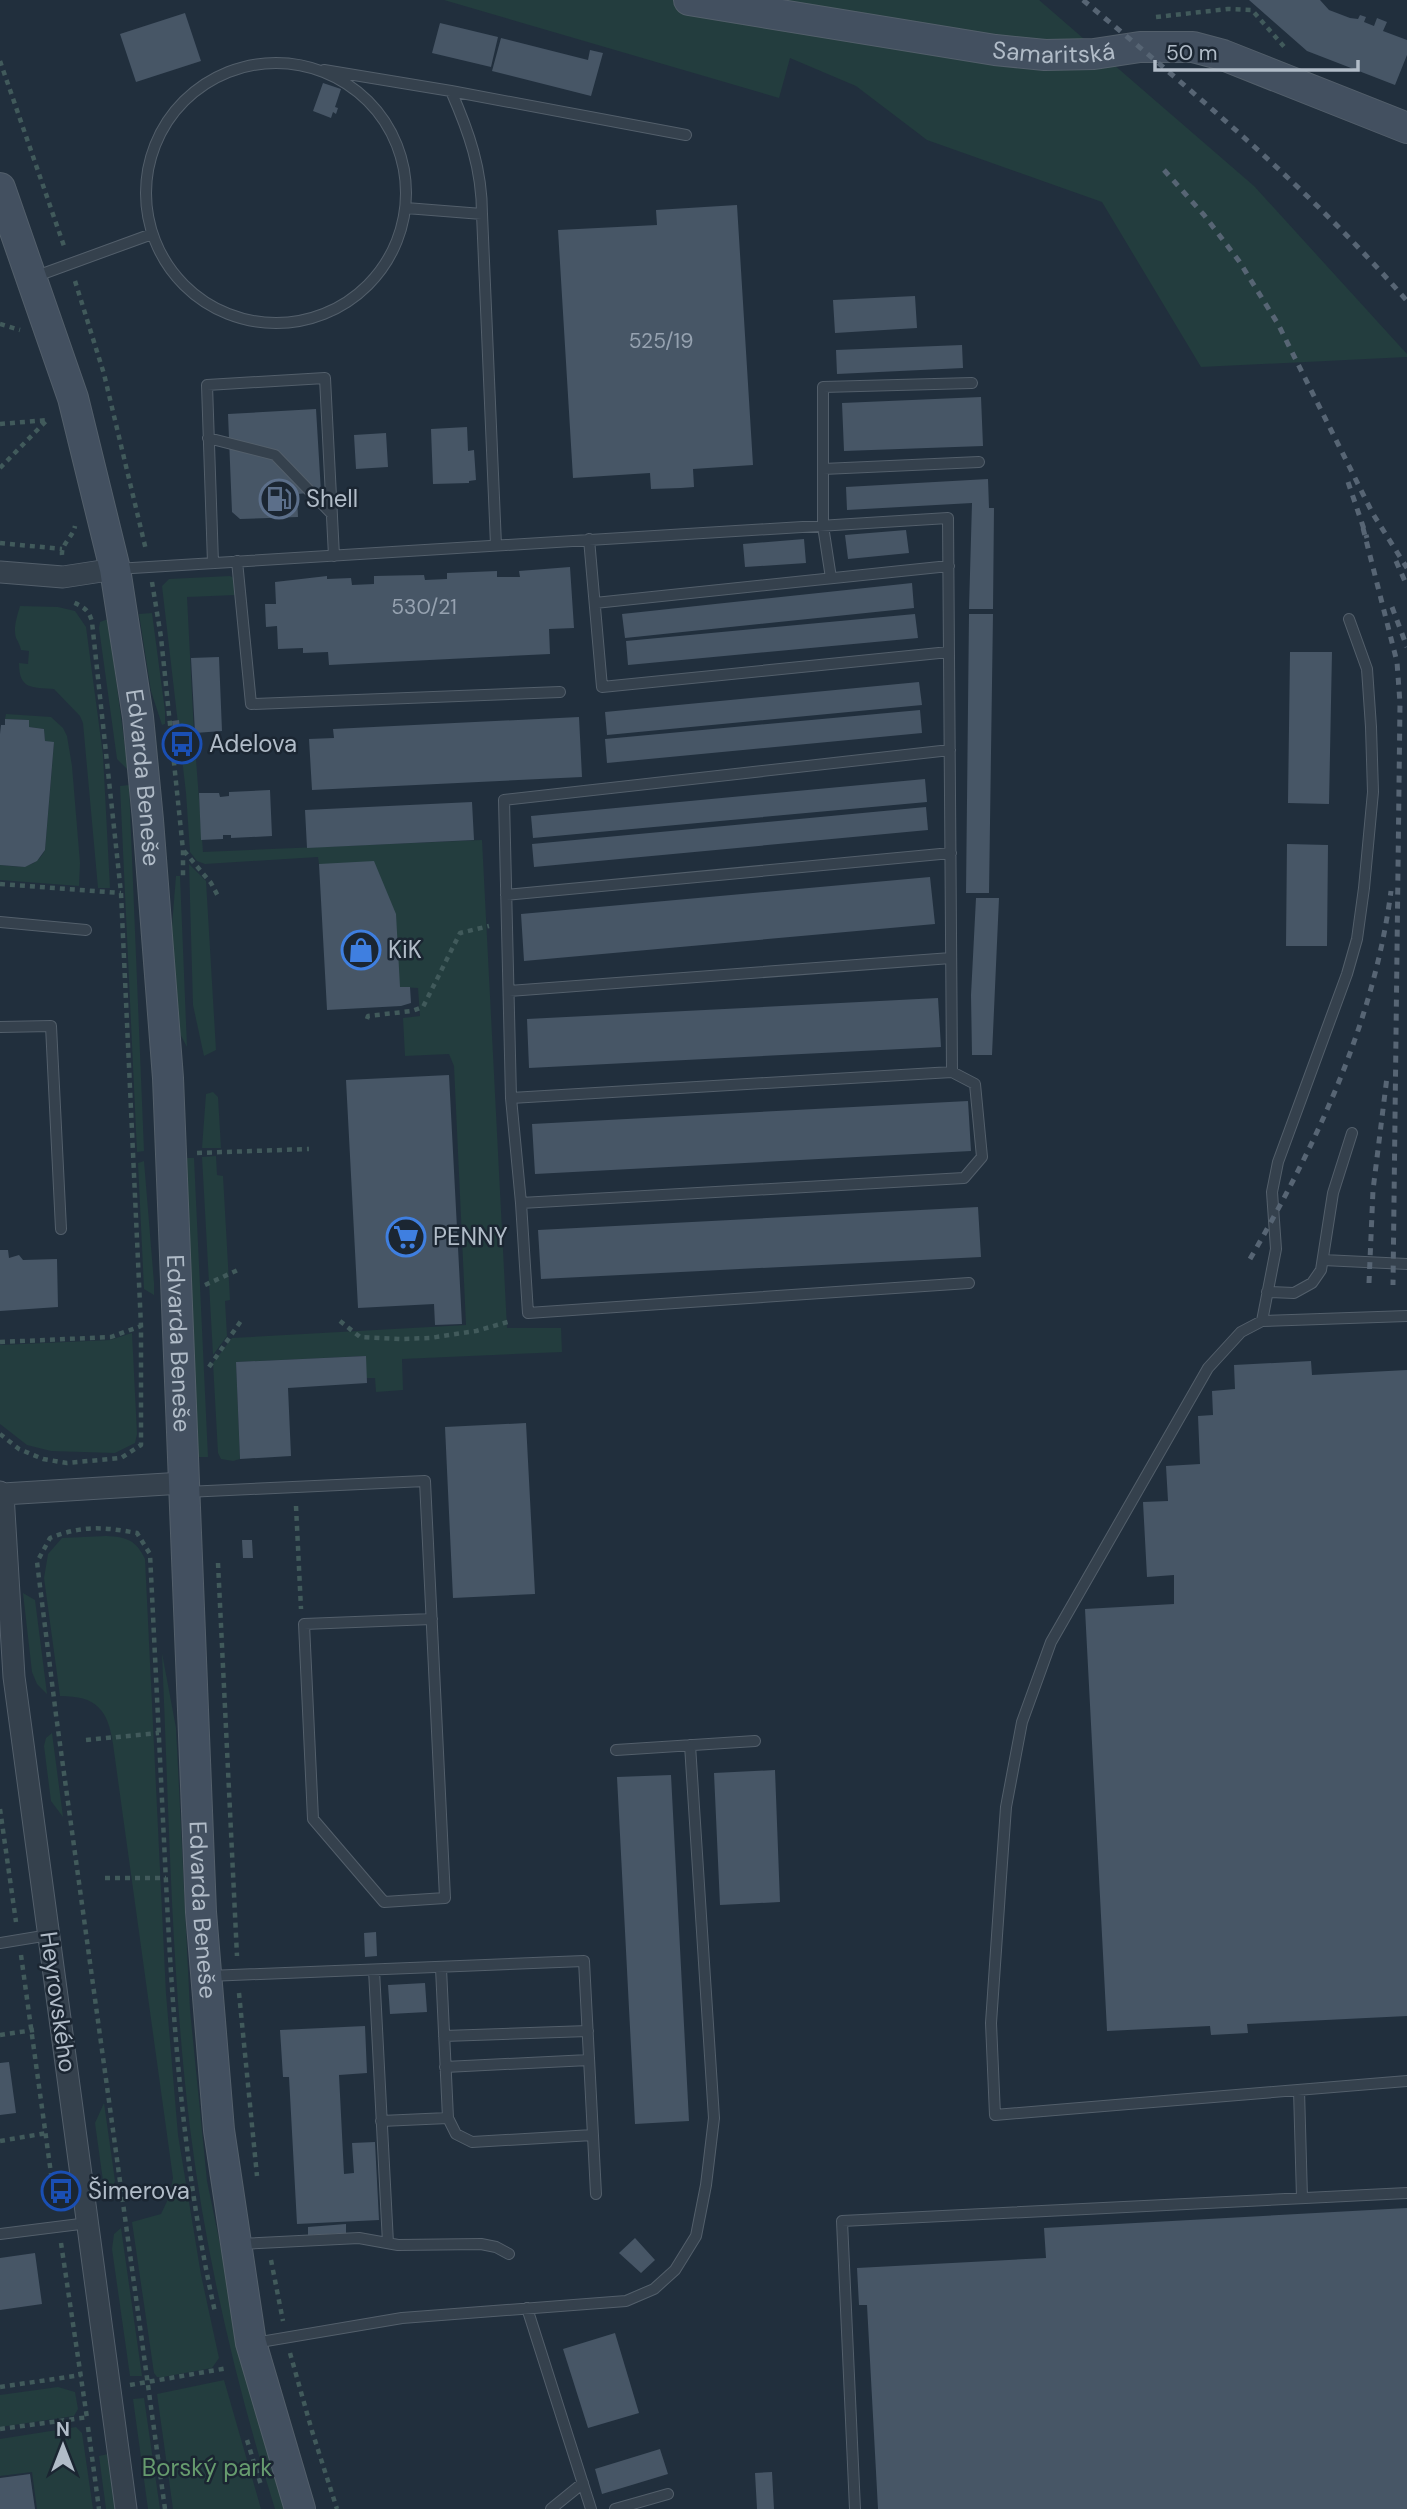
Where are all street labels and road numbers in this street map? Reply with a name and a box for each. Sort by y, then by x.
street label: Samaritská [991,34,1117,70]
street label: Edvarda Beneše [119,687,168,867]
street label: Edvarda Beneše [160,1254,198,1433]
street label: Edvarda Beneše [182,1820,224,2000]
street label: Heyrovského [33,1930,84,2074]

